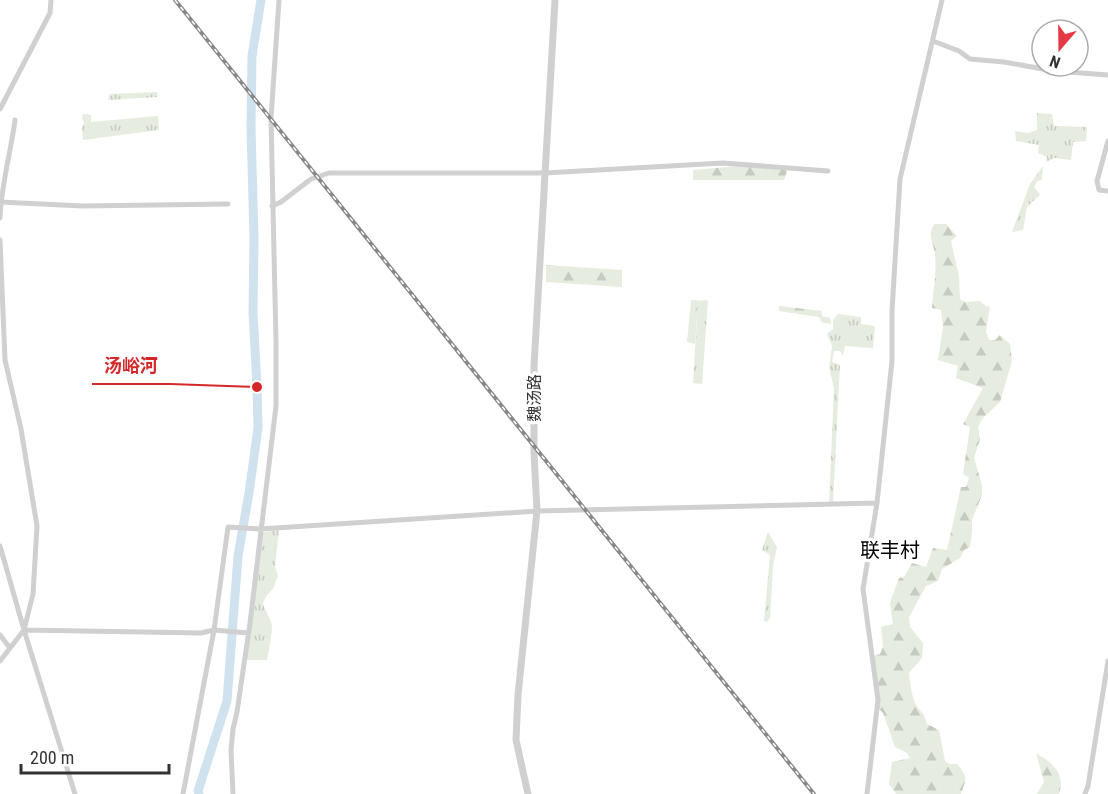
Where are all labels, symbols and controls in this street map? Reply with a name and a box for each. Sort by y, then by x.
north arrow [1030,18,1090,78]
text: N [1047,51,1063,72]
callout: 汤峪河 [92,348,170,384]
text: 汤峪河 [104,355,158,376]
street label: 魏汤路 [525,374,544,422]
district label: 联丰村 [860,538,920,562]
scale bar [21,737,170,775]
text: 200 m [30,747,74,768]

